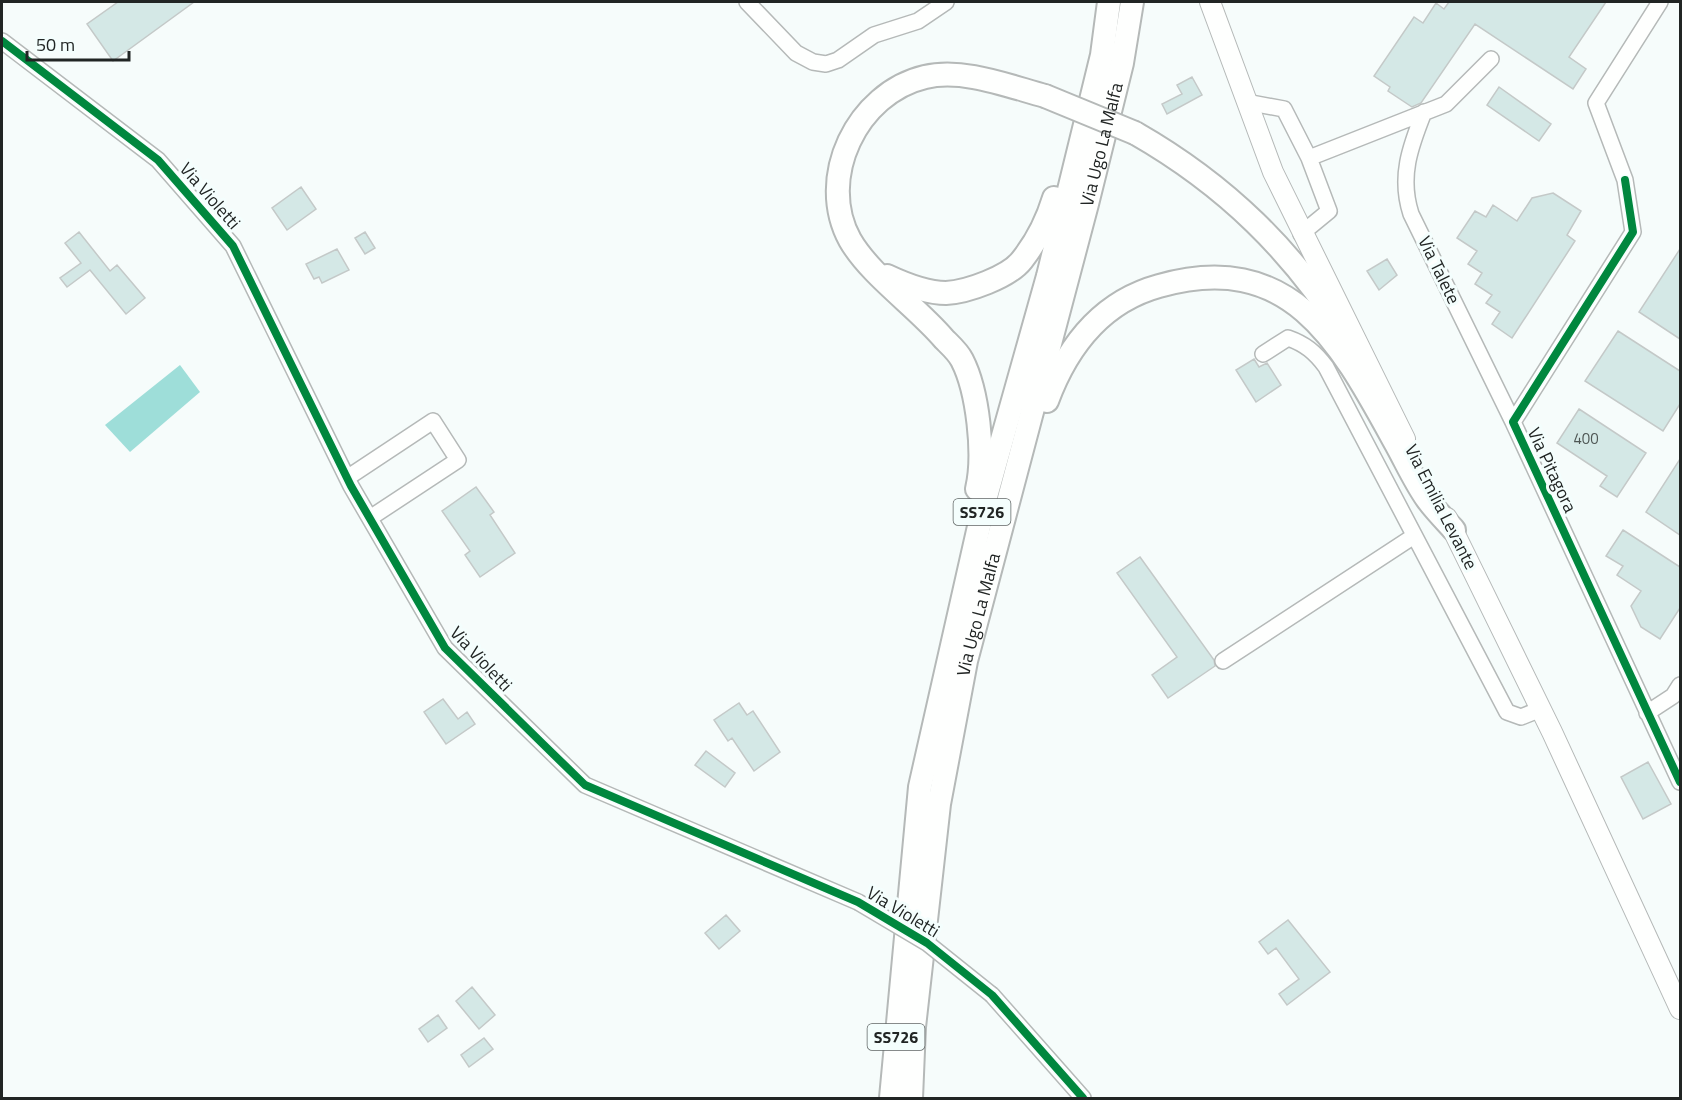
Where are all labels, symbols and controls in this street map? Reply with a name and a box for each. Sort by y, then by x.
scale bar [27,24,129,62]
text: 50 m [36,31,75,58]
street label: Via Ugo La Malfa [1073,80,1130,209]
street label: Via Violetti [174,156,247,235]
street label: Via Talete [1411,231,1468,308]
street label: Via Pitagora [1521,423,1584,517]
house number: 400 [1573,427,1599,450]
street label: Via Emilia Levante [1398,439,1485,574]
road number: SS726 [954,499,1010,525]
street label: Via Ugo La Malfa [949,550,1007,678]
street label: Via Violetti [444,620,519,698]
street label: Via Violetti [862,879,945,944]
road number: SS726 [868,1024,924,1050]

